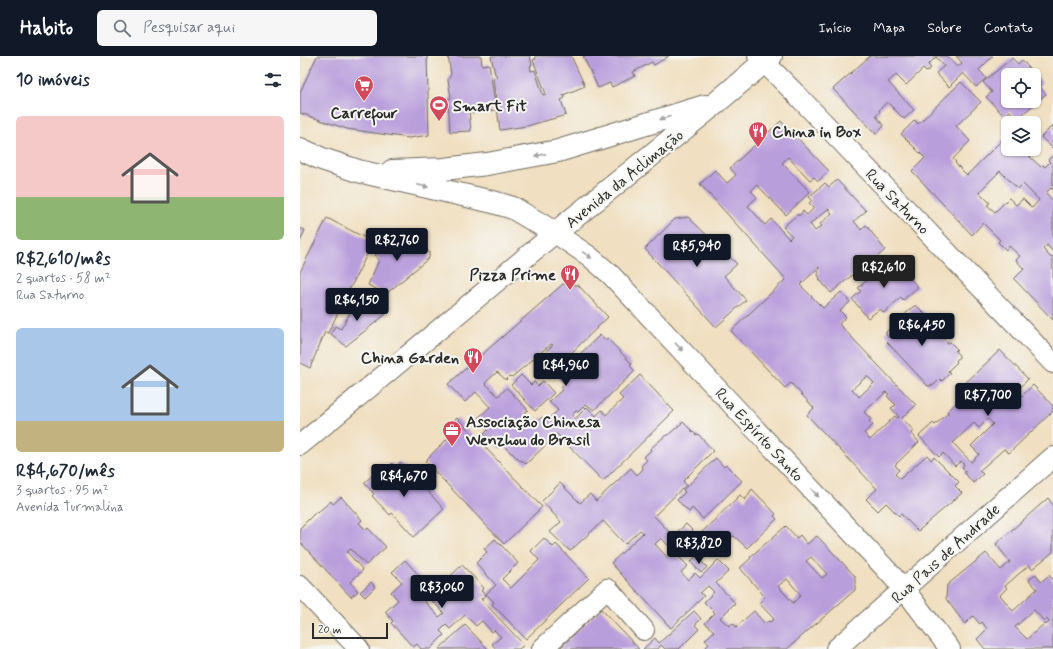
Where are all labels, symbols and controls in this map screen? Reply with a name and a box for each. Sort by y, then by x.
search box [97,10,377,46]
text: Habito [20,16,73,41]
icon: search [111,17,133,39]
text: Pesquisar aqui [143,18,235,38]
text: Início [818,19,851,37]
text: Mapa [873,19,905,37]
text: Sobre [927,19,962,37]
text: Contato [984,19,1033,37]
map controls [1001,68,1041,156]
button: locate [1001,68,1041,108]
text: 10 imóveis [16,69,90,91]
icon: filters [262,69,284,91]
supermarket icon: Carrefour [353,74,375,102]
sports icon: Smart Fit [428,94,450,122]
place label: Smart Fit [453,96,527,117]
place label: Carrefour [330,103,398,126]
one-way arrow [659,115,671,121]
button: layers [1001,116,1041,156]
restaurant icon: China in Box [747,120,769,148]
place label: China in Box [772,122,861,143]
street label: Avenida da Aclimação [562,125,689,233]
icon: home [114,142,186,214]
one-way arrow [534,152,546,158]
street label: Rua Saturno [860,165,934,240]
one-way arrow [417,184,429,190]
pin: R$2,760 [360,228,434,262]
text: R$2,760 [375,232,419,249]
pin: R$5,940 [660,234,734,268]
text: R$5,940 [673,238,721,255]
text: R$2,610/mês [16,248,110,270]
one-way arrow [582,251,593,259]
pin: R$2,610 [847,255,921,289]
text: R$2,610 [862,259,906,276]
restaurant icon: Pizza Prime [559,263,581,291]
place label: Pizza Prime [470,265,556,286]
text: 2 quartos · 58 m² [16,270,111,287]
text: Rua Saturno [16,287,84,304]
pin: R$6,150 [320,288,394,322]
text: R$6,150 [335,292,379,309]
pin: R$6,450 [885,313,959,347]
text: R$6,450 [898,317,946,334]
one-way arrow [674,342,684,352]
restaurant icon: China Garden [462,346,484,374]
place label: China Garden [361,348,459,369]
pin: R$4,960 [529,353,603,387]
icon: home [114,354,186,426]
text: R$4,960 [543,357,589,374]
pin: R$7,700 [951,383,1025,417]
street label: Rua Espírito Santo [710,384,808,487]
text: R$7,700 [964,387,1012,404]
place label: Associação Chinesa Wenzhou do Brasil [465,412,601,451]
office icon: Associação Chinesa Wenzhou do Brasil [441,419,463,447]
text: R$4,670/mês [16,460,115,482]
pin: R$4,670 [367,464,441,498]
text: R$4,670 [380,468,428,485]
text: 3 quartos · 95 m² [16,482,108,499]
one-way arrow [811,488,820,498]
text: Avenida Turmalina [16,499,124,516]
street label: Rua Pais de Andrade [887,500,1005,609]
pin: R$3,820 [662,531,736,565]
text: R$3,820 [676,535,722,552]
pin: R$3,060 [405,575,479,609]
text: R$3,060 [420,579,464,596]
scale bar [312,621,388,640]
text: 20 m [318,623,341,637]

